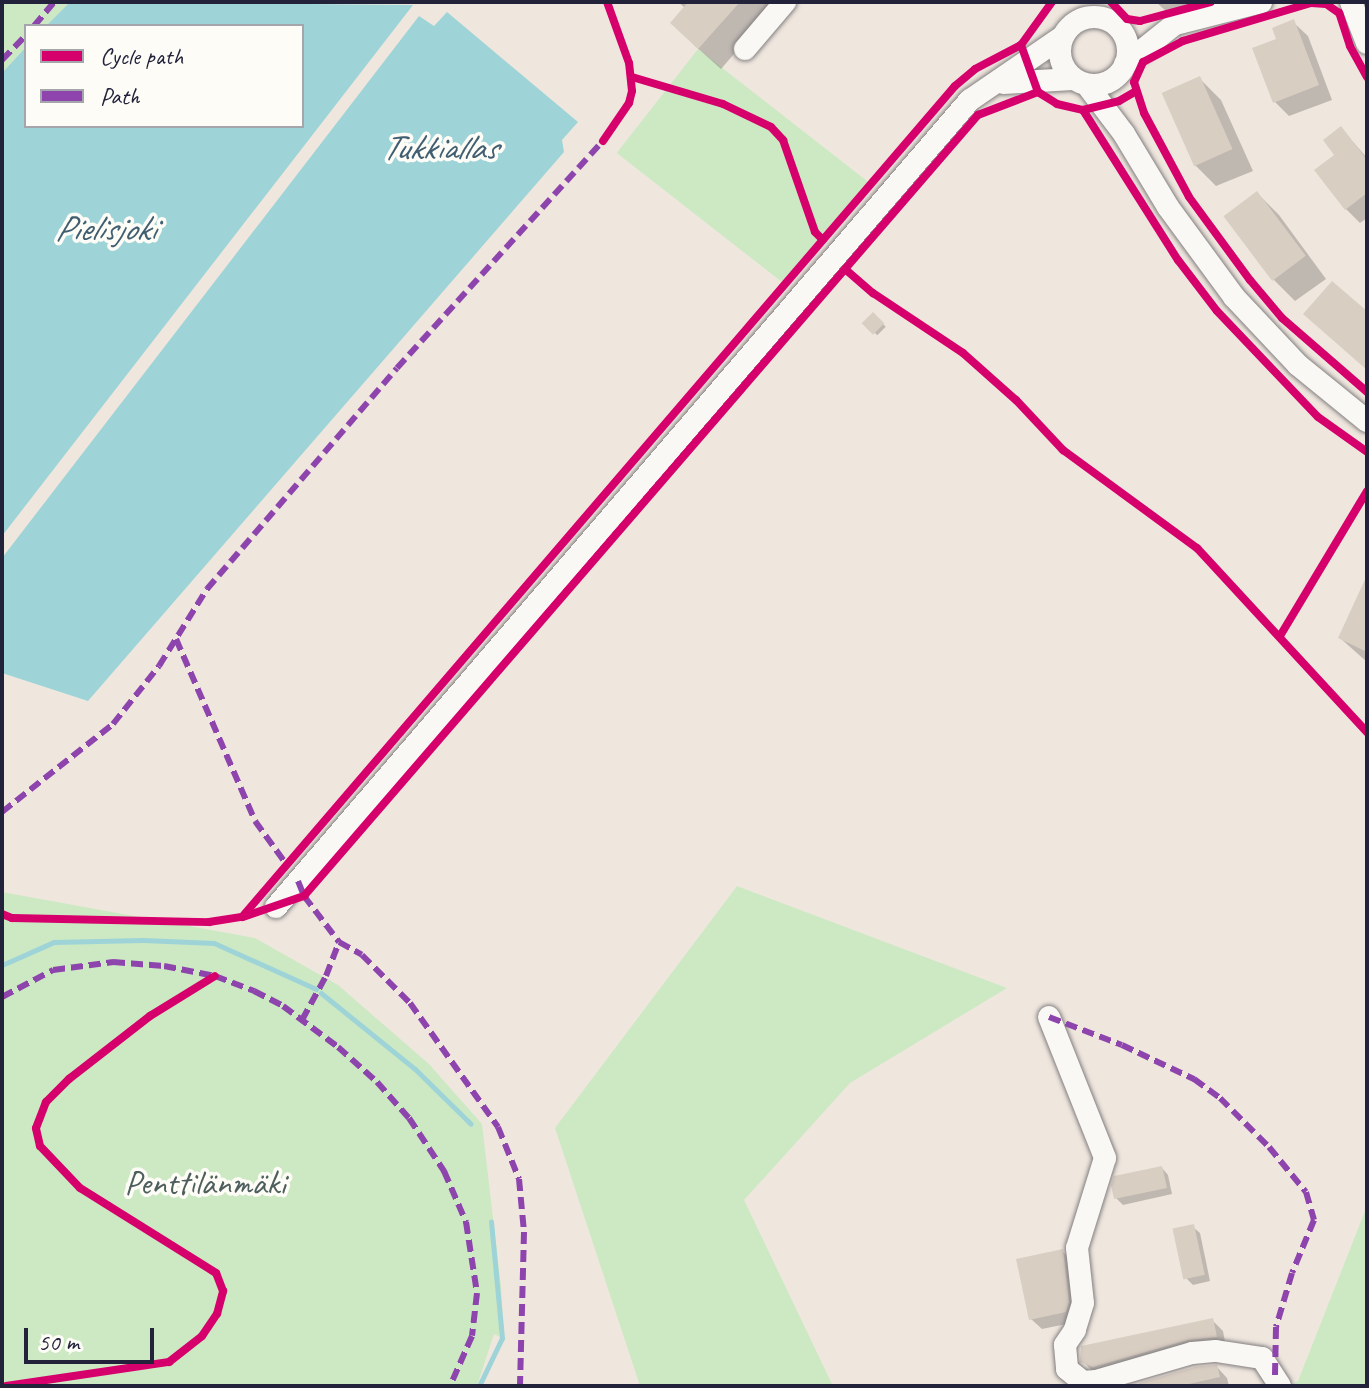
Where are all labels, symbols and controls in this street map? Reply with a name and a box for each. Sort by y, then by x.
legend [24,24,304,128]
text: Cycle path [100,41,183,71]
text: Path [100,81,140,111]
water label: Tukkiallas [382,126,496,170]
water label: Pielisjoki [55,207,155,251]
park label: Penttilänmäki [125,1163,285,1203]
scale bar [28,1312,158,1362]
text: 50 m [38,1327,79,1357]

